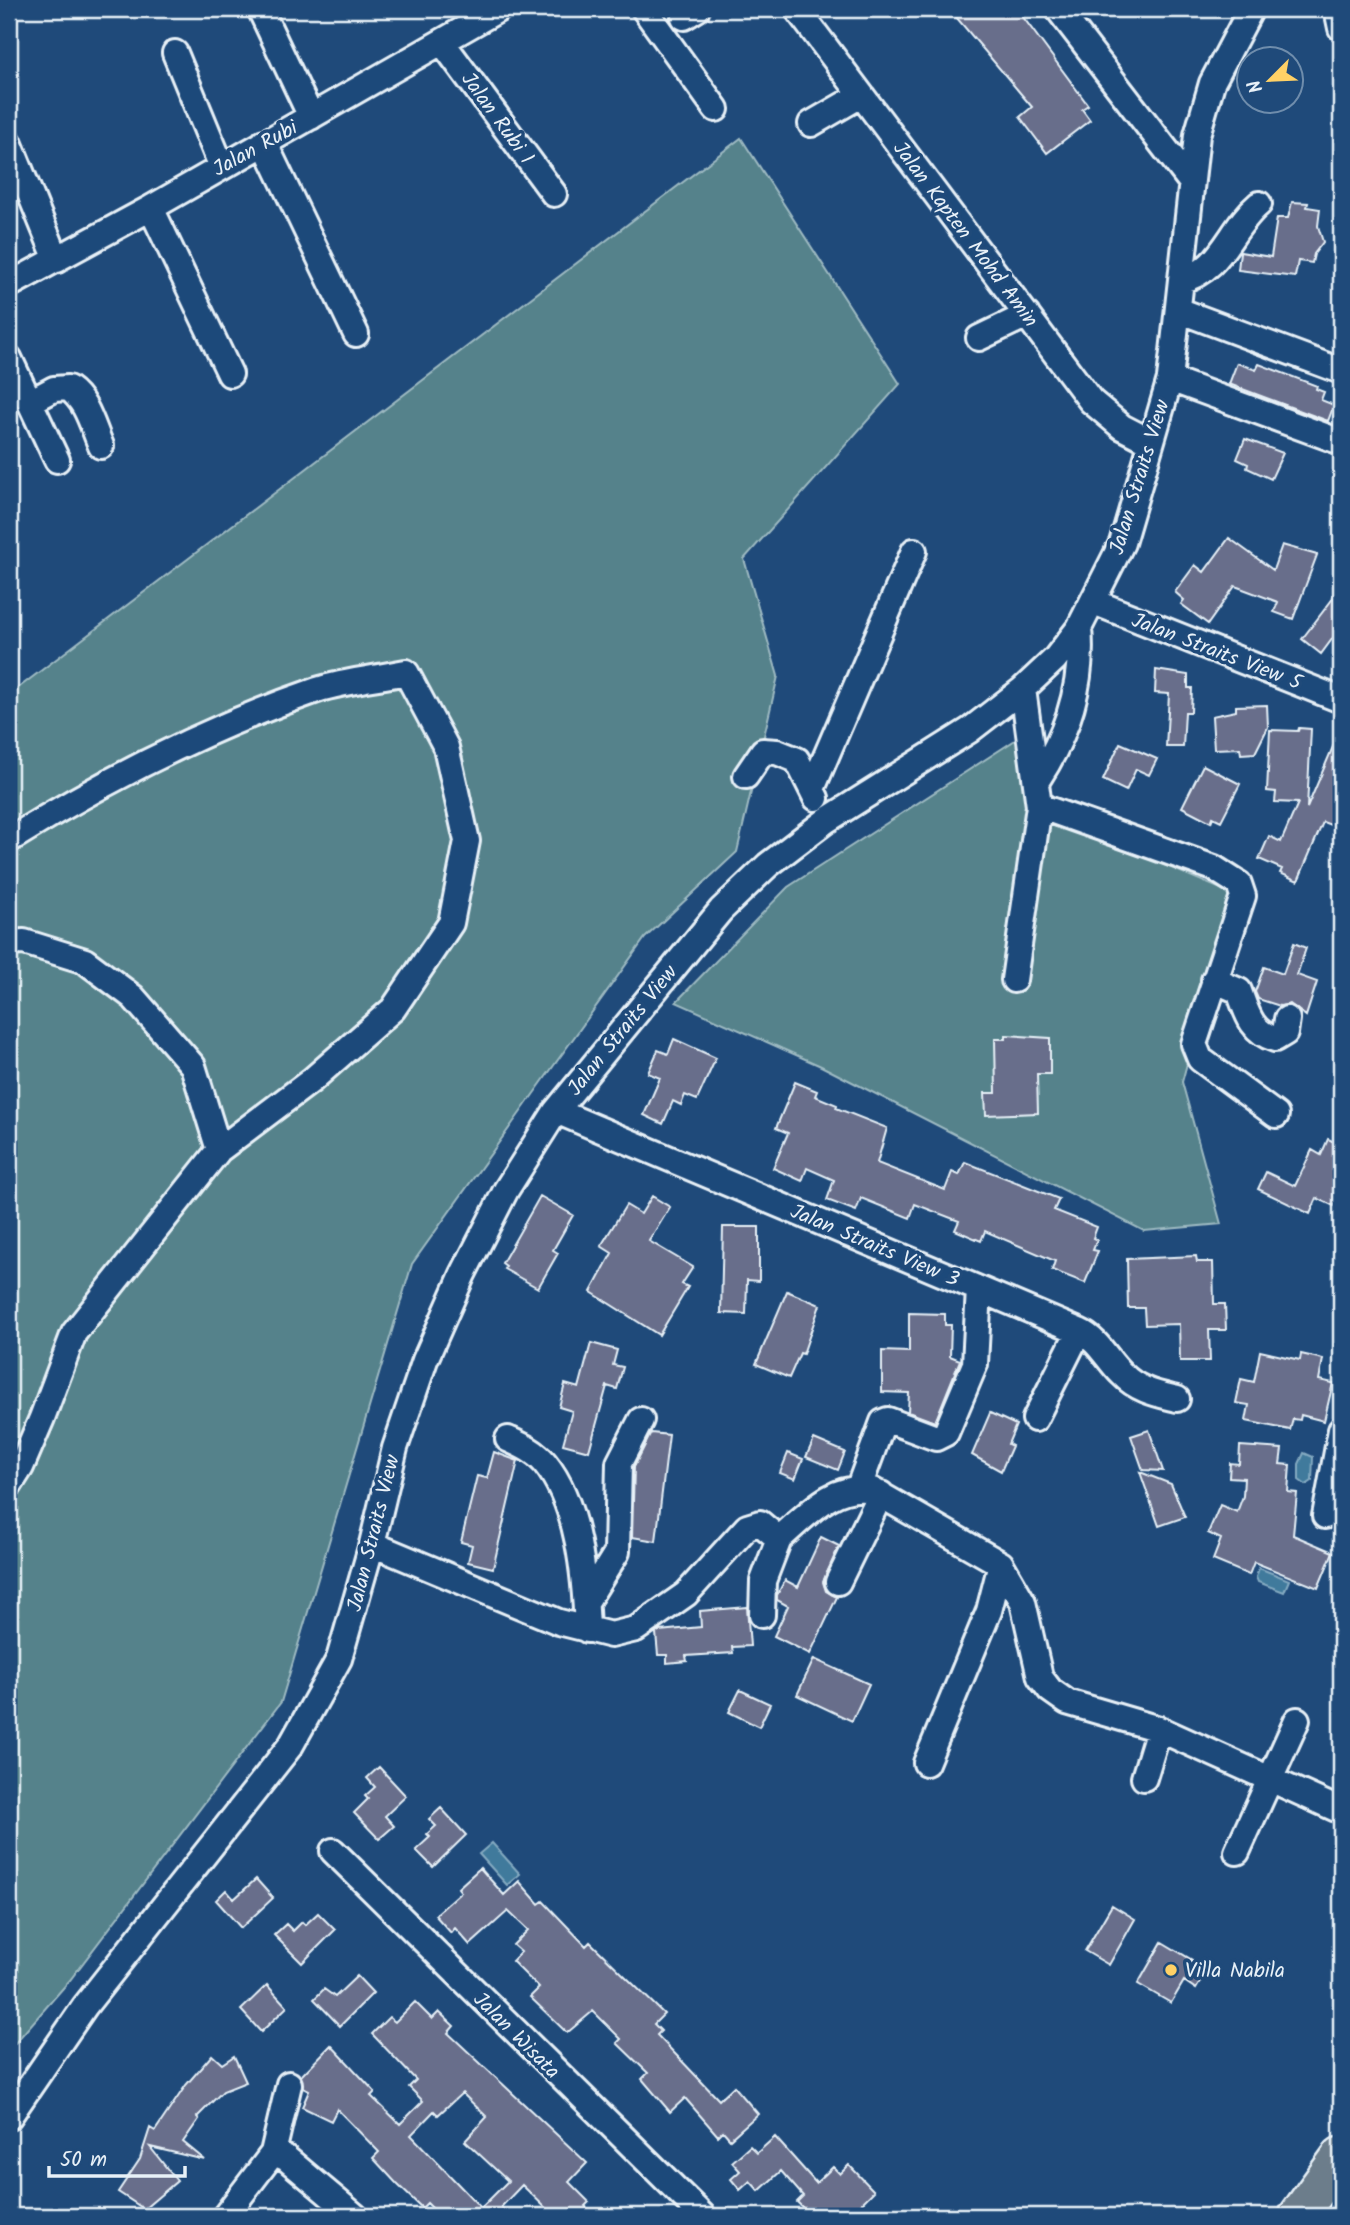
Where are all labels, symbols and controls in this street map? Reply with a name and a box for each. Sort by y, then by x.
north arrow [1234,46,1304,116]
street label: Jalan Rubi 1 [452,66,542,172]
text: N [1240,75,1272,98]
street label: Jalan Rubi [207,112,305,186]
street label: Jalan Kapten Mohd Amin [884,135,1046,335]
street label: Jalan Straits View [1101,395,1180,559]
street label: Jalan Straits View 5 [1126,605,1308,701]
street label: Jalan Straits View [560,957,687,1104]
street label: Jalan Straits View 3 [785,1196,964,1297]
street label: Jalan Straits View [339,1451,410,1615]
place label: Villa Nabila [1185,1955,1285,1988]
marker: Villa Nabila [1163,1962,1179,1978]
street label: Jalan Wisata [465,1985,567,2087]
scale bar [49,2134,186,2178]
text: 50 m [60,2144,107,2177]

